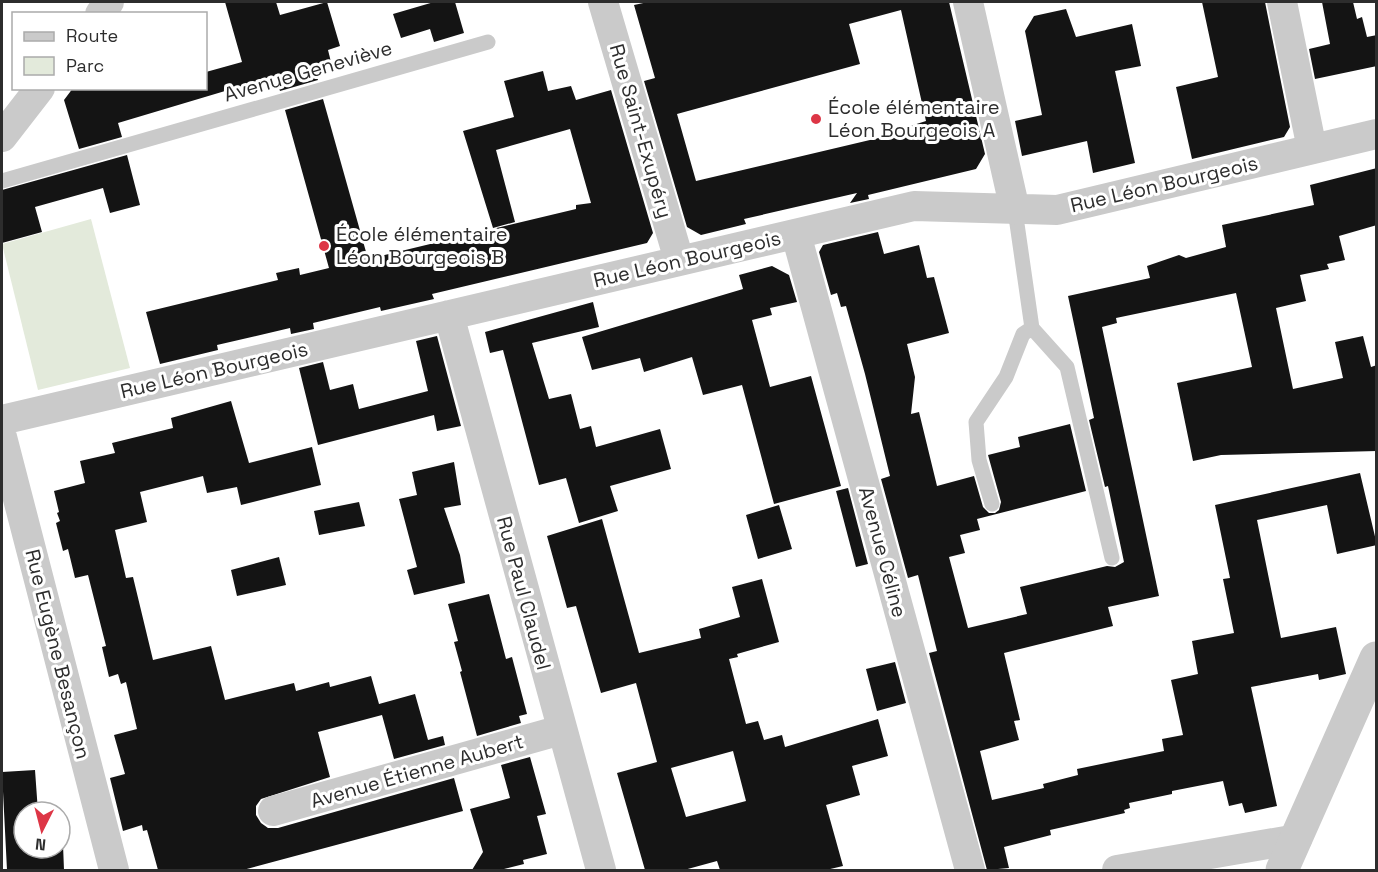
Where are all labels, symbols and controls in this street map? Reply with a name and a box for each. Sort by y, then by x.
legend [12,12,207,90]
text: Route [66,24,118,47]
street label: Avenue Geneviève [221,35,395,107]
street label: Rue Saint-Exupéry [604,41,678,221]
text: Parc [66,54,104,77]
place label: École élémentaire Léon Bourgeois A [828,94,1000,143]
marker: École élémentaire Léon Bourgeois A [809,112,823,126]
street label: Rue Léon Bourgeois [1068,150,1260,218]
place label: École élémentaire Léon Bourgeois B [336,221,508,270]
street label: Rue Léon Bourgeois [591,225,783,293]
marker: École élémentaire Léon Bourgeois B [317,239,331,253]
street label: Rue Léon Bourgeois [118,336,310,404]
street label: Avenue Céline [853,484,913,620]
street label: Rue Paul Claudel [491,513,557,673]
street label: Rue Eugène Besançon [19,546,97,762]
street label: Avenue Étienne Aubert [307,728,527,814]
north arrow [12,800,72,860]
text: N [34,833,47,855]

